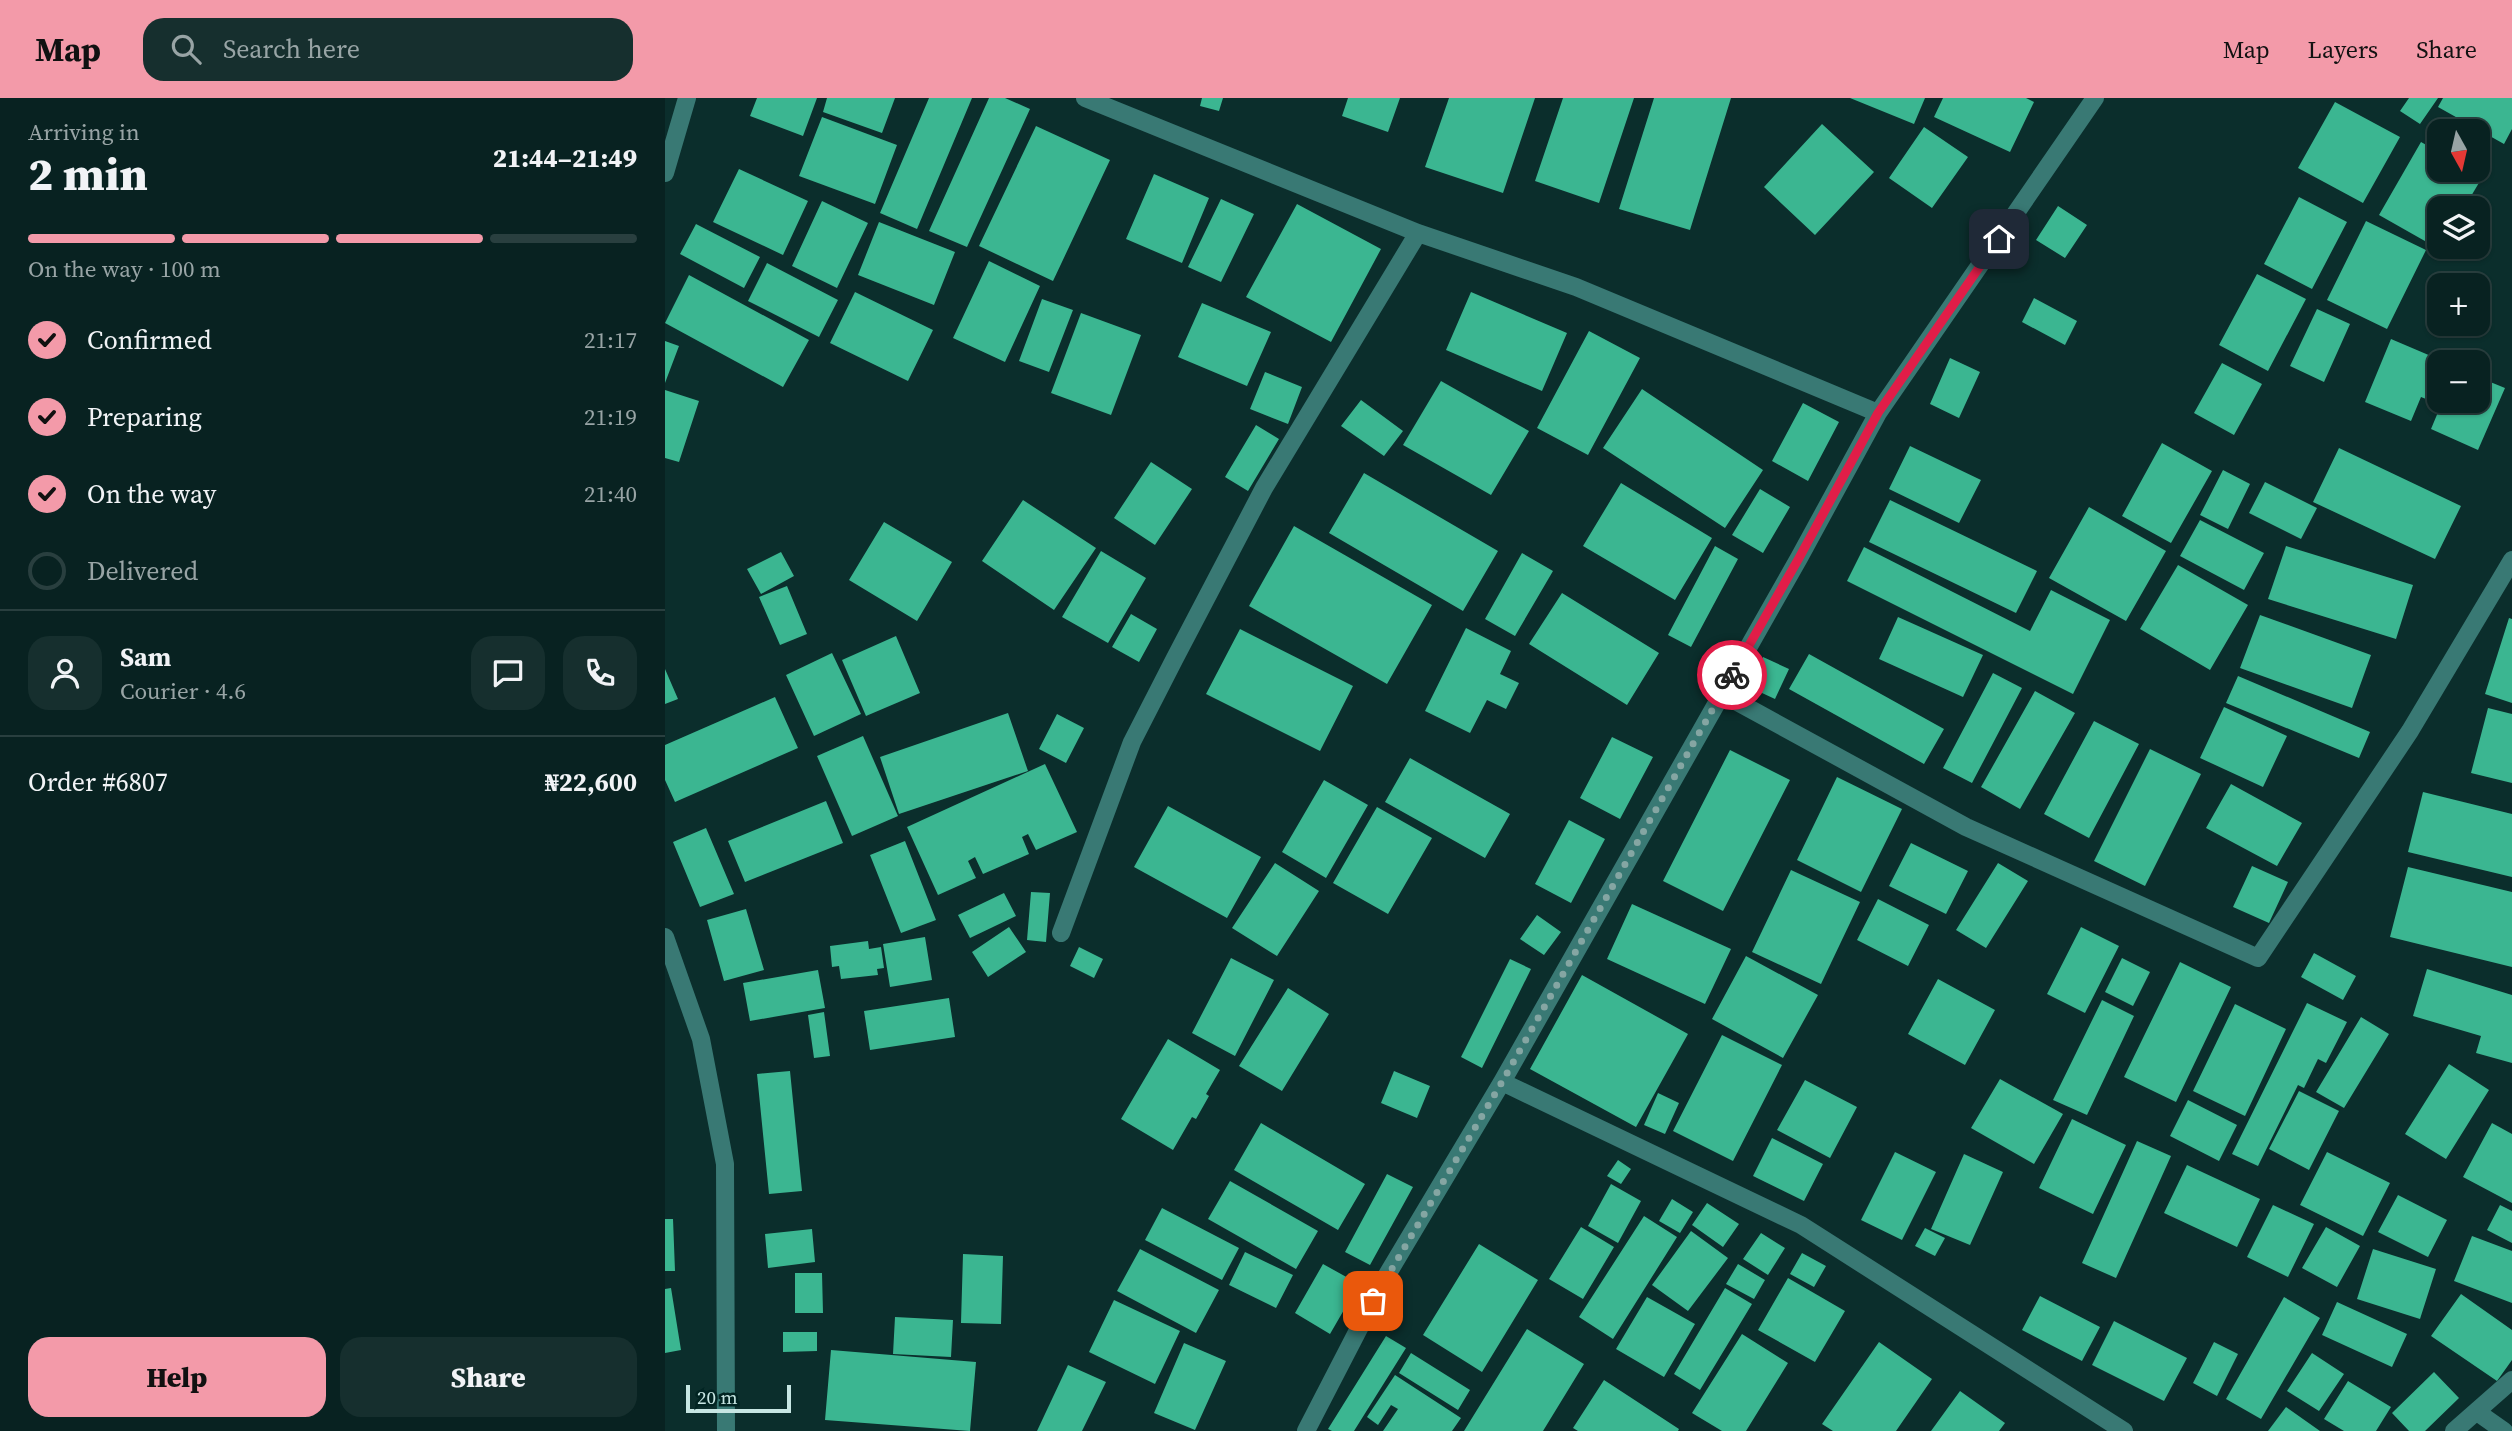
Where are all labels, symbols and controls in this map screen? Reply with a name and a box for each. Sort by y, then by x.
search box [143,18,633,81]
text: Map [35,27,101,72]
icon: search [167,30,205,68]
text: Search here [223,31,360,67]
text: Map [2223,33,2270,66]
text: Layers [2308,33,2378,66]
text: Share [2416,33,2477,66]
text: Arriving in [28,116,140,148]
north arrow [2427,119,2490,182]
map controls [2427,119,2490,413]
text: 21:44–21:49 [493,140,637,176]
text: 2 min [28,142,148,205]
button: layers [2427,196,2490,259]
pin [1969,209,2029,269]
icon: home [1980,220,2018,258]
text: On the way · 100 m [28,253,221,285]
button: + [2427,273,2490,336]
icon: check [28,321,66,359]
text: Confirmed [87,322,212,358]
text: 21:17 [584,324,637,356]
button: − [2427,350,2490,413]
icon: check [28,398,66,436]
text: Preparing [87,399,202,435]
text: 21:19 [584,401,637,433]
icon: check [28,475,66,513]
text: On the way [87,476,216,512]
text: 21:40 [584,478,637,510]
text: Delivered [87,553,198,589]
button: person [28,636,102,710]
button: chat [471,636,545,710]
button: phone [563,636,637,710]
text: Sam [120,639,171,675]
courier [1697,640,1767,710]
icon: bike [1713,656,1751,694]
text: Courier · 4.6 [120,675,246,707]
text: Order #6807 [28,764,168,800]
text: ₦22,600 [545,764,637,800]
pin [1343,1271,1403,1331]
icon: bag [1354,1282,1392,1320]
button: Help [28,1337,326,1417]
button: Share [340,1337,637,1417]
scale bar [686,1382,791,1414]
text: 20 m [697,1384,738,1410]

